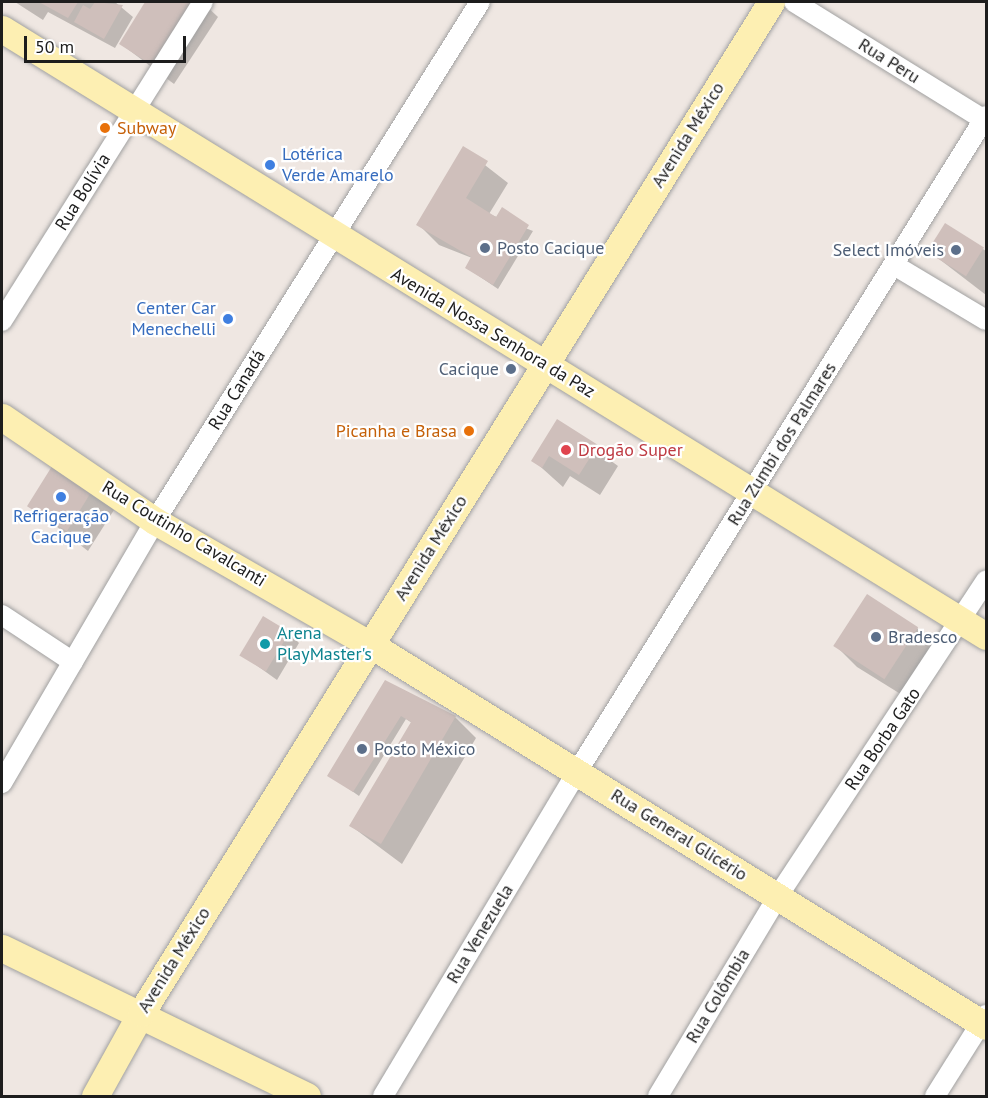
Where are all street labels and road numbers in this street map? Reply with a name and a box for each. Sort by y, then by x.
street label: Rua Peru [854,34,924,88]
street label: Avenida México [647,78,729,192]
street label: Rua Bolívia [51,150,115,234]
street label: Avenida Nossa Senhora da Paz [387,263,599,403]
street label: Rua Canadá [204,346,270,434]
street label: Rua Zumbi dos Palmares [723,358,841,530]
street label: Rua Coutinho Cavalcanti [98,476,270,592]
street label: Avenida México [390,491,472,605]
street label: Rua Borba Gato [841,684,925,794]
street label: Rua General Glicério [607,784,751,886]
street label: Rua Venezuela [442,880,518,988]
street label: Avenida México [133,903,215,1017]
street label: Rua Colômbia [681,945,755,1047]

